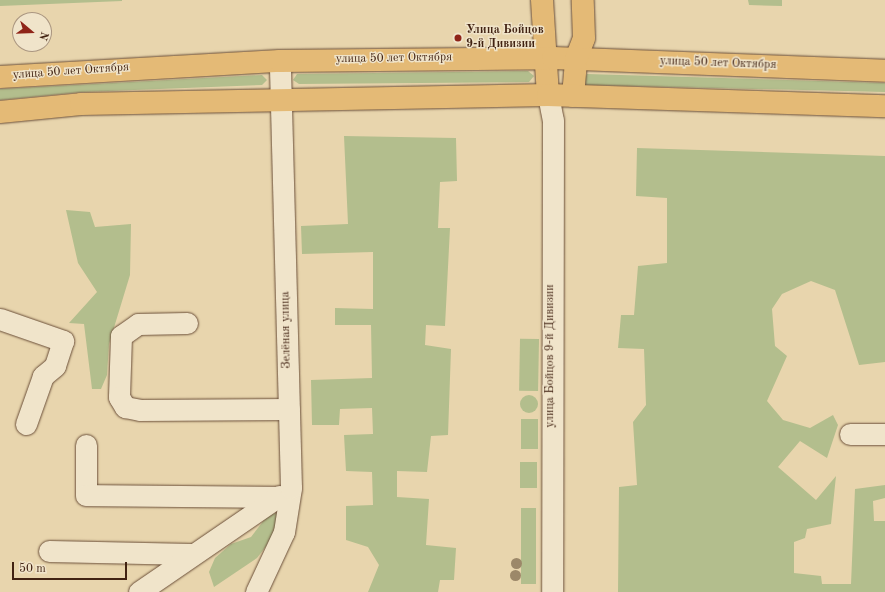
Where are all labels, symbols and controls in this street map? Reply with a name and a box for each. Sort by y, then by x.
north arrow [12,12,52,52]
place label: Улица Бойцов 9-й Дивизии [466,24,544,52]
text: N [36,30,49,42]
marker: Улица Бойцов 9-й Дивизии [453,33,463,43]
street label: улица 50 лет Октября [336,51,452,67]
street label: улица 50 лет Октября [659,55,777,73]
street label: улица 50 лет Октября [12,61,130,83]
street label: улица Бойцов 9-й Дивизии [544,284,558,428]
street label: Зелёная улица [279,291,295,369]
scale bar [14,554,129,580]
text: 50 m [19,563,46,575]

